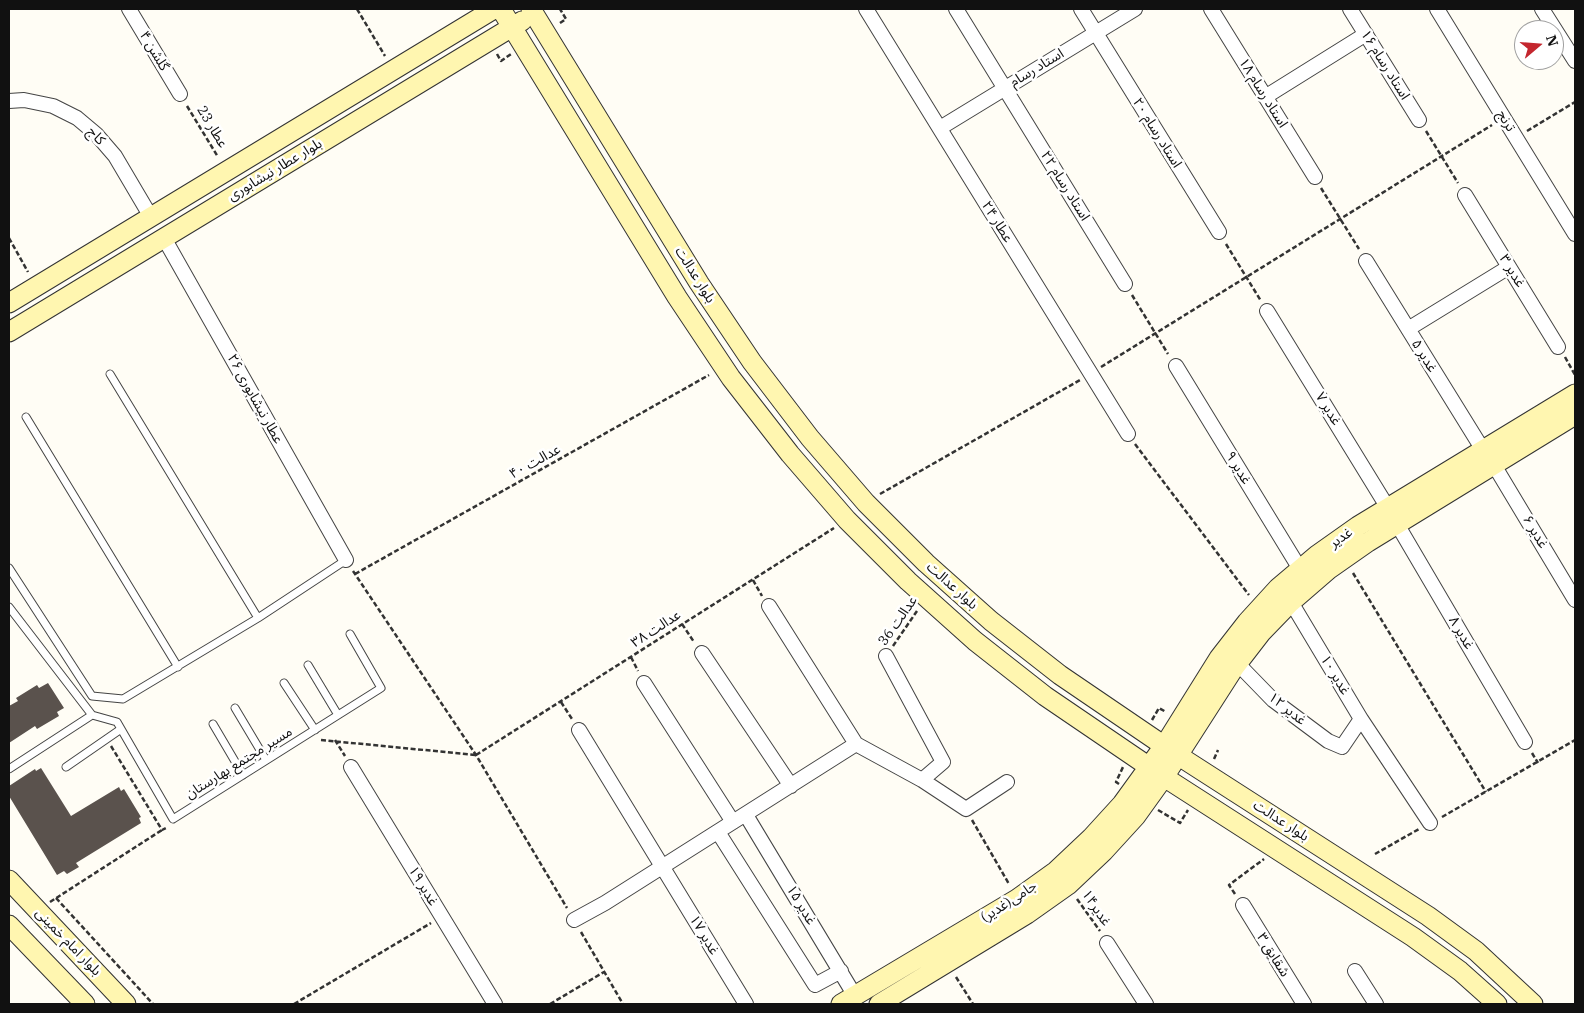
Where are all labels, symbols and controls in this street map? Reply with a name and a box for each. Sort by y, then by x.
north arrow [1514,20,1564,70]
street label: استاد رسام ۱۶ [1357,27,1413,103]
street label: گلشن ۴ [136,28,172,74]
text: N [1542,33,1563,49]
street label: استاد رسام [1007,45,1067,91]
street label: استاد رسام ۱۸ [1235,55,1291,131]
street label: استاد رسام ۲۰ [1129,95,1185,171]
street label: عطار 23 [193,103,231,151]
street label: ترنج [1493,107,1519,135]
street label: کاج [83,123,109,149]
street label: بلوار عطار نیشابوری [225,135,325,205]
street label: استاد رسام ۲۲ [1037,148,1093,224]
street label: عطار ۲۴ [978,198,1016,246]
street label: بلوار عدالت [671,244,719,306]
street label: غدیر ۳ [1495,252,1529,290]
street label: غدیر ۵ [1407,337,1441,375]
street label: عطار نیشابوری ۲۶ [223,351,287,447]
street label: غدیر ۷ [1311,390,1345,428]
street label: عدالت ۴۰ [506,441,564,483]
street label: غدیر ۹ [1221,449,1255,487]
street label: غدیر ۶ [1519,512,1551,552]
street label: غدیر [1326,524,1356,552]
street label: بلوار عدالت [923,559,981,613]
street label: عدالت 36 [875,593,921,649]
street label: عدالت ۳۸ [628,607,684,651]
street label: غدیر ۸ [1445,613,1477,653]
street label: غدیر ۱۰ [1317,652,1353,698]
street label: غدیر ۱۲ [1265,689,1309,729]
street label: مسیر مجتمع بهارستان [182,723,296,803]
street label: بلوار عدالت [1250,797,1312,845]
street label: غدیر ۱۹ [405,863,441,909]
street label: جامی(غدیر) [978,878,1040,926]
street label: غدیر ۱۵ [783,882,819,928]
street label: غدیر۱۴ [1078,887,1114,929]
street label: بلوار امام خمینی [31,905,105,979]
street label: غدیر ۱۷ [686,912,722,958]
street label: شقایق ۳ [1253,930,1293,980]

